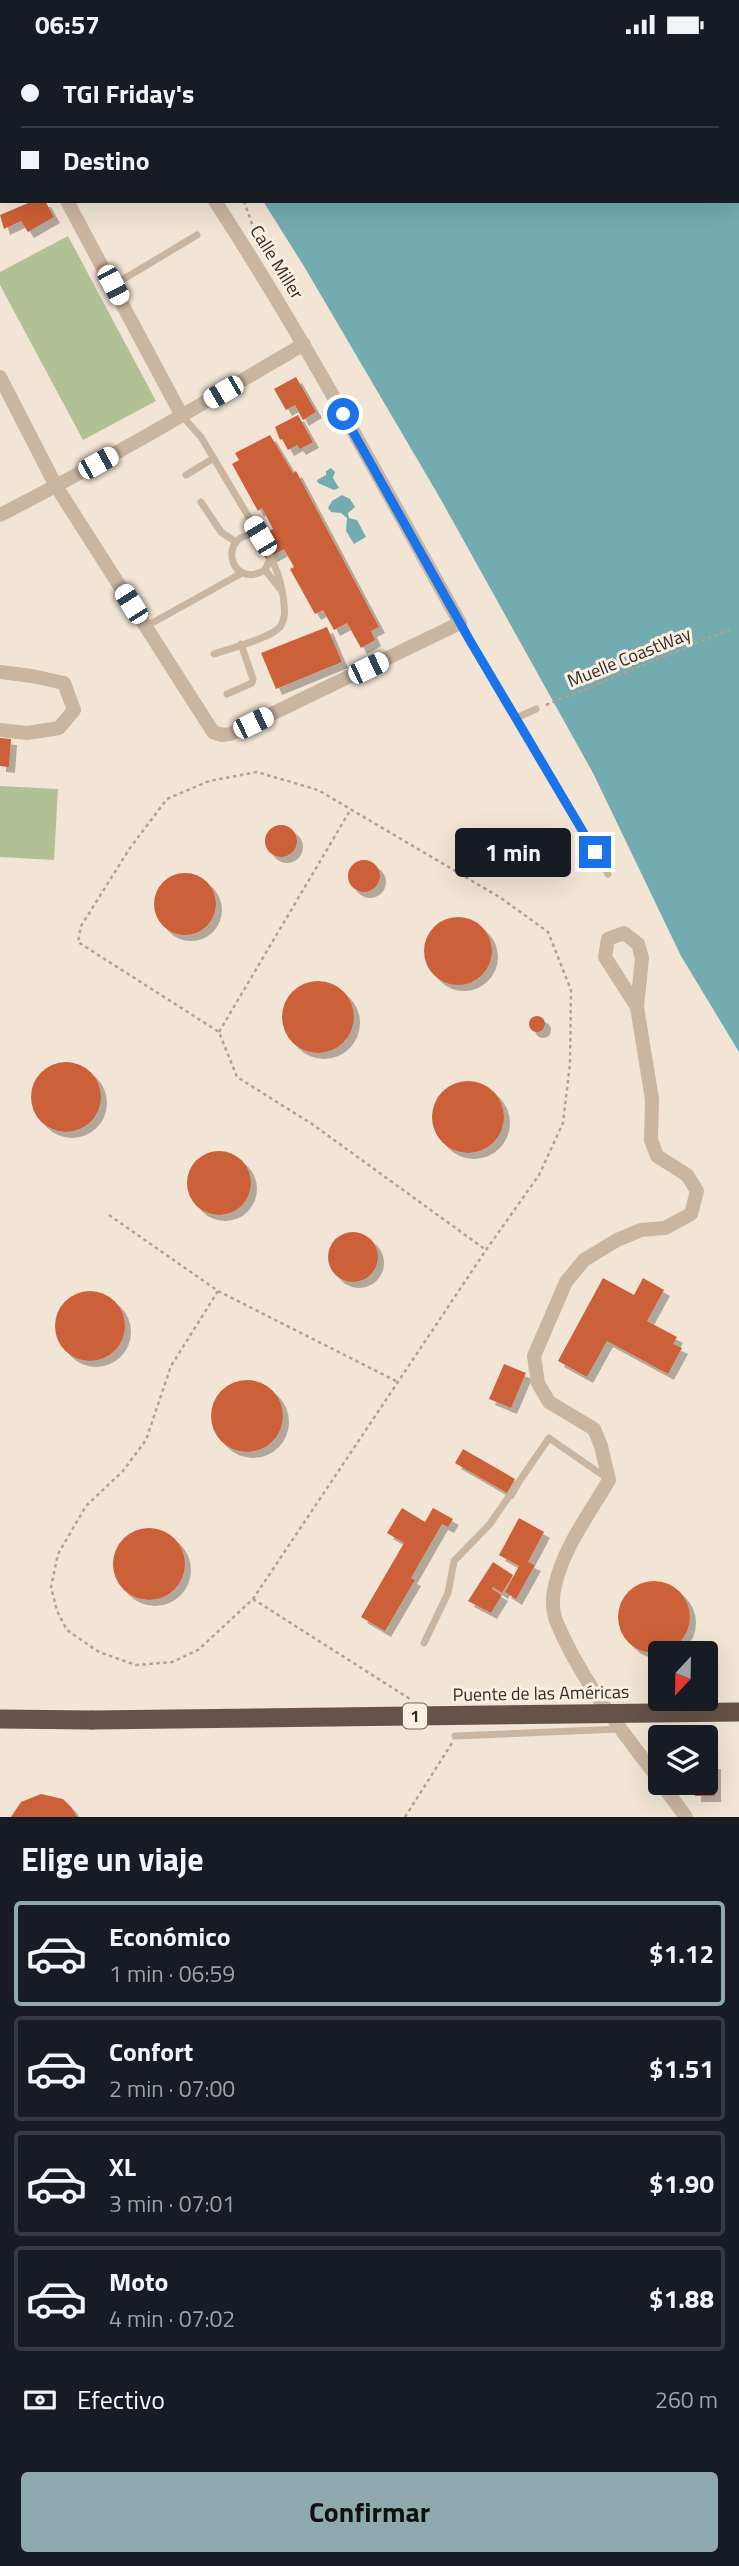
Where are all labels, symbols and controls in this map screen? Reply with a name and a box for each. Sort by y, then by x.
text: 06:57 [35,5,100,44]
text: TGI Friday's [63,74,194,113]
text: Destino [63,141,150,180]
street label: Calle Miller [244,220,310,304]
car [94,262,133,308]
car [200,372,247,412]
route start [327,398,359,430]
car [75,444,122,482]
car [241,513,280,559]
car [111,581,152,627]
street label: Muelle CoastWay [563,620,695,694]
car [345,649,392,687]
car [230,704,277,742]
callout: 1 min [455,827,570,877]
text: 1 min [485,835,541,870]
route end [579,836,611,868]
north arrow [648,1641,718,1711]
map controls [648,1641,718,1795]
street label: Puente de las Américas [452,1678,630,1708]
road number: 1 [403,1703,427,1729]
button: layers [648,1725,718,1795]
text: Elige un viaje [21,1835,204,1883]
text: Económico [109,1917,231,1956]
icon: car [25,1922,88,1985]
text: $1.12 [649,1934,714,1973]
text: 1 min · 06:59 [109,1956,235,1991]
text: Confort [109,2032,193,2071]
icon: car [25,2037,88,2100]
text: $1.51 [649,2049,714,2088]
text: 2 min · 07:00 [109,2071,235,2106]
text: XL [109,2147,136,2186]
icon: car [25,2152,88,2215]
text: $1.90 [649,2164,714,2203]
text: 3 min · 07:01 [109,2186,235,2221]
text: Moto [109,2262,168,2301]
icon: car [25,2267,88,2330]
text: $1.88 [649,2279,714,2318]
text: 4 min · 07:02 [109,2301,235,2336]
text: Efectivo [77,2380,165,2419]
icon: cash [21,2381,59,2419]
text: 260 m [655,2382,718,2417]
button: Confirmar [21,2472,718,2552]

